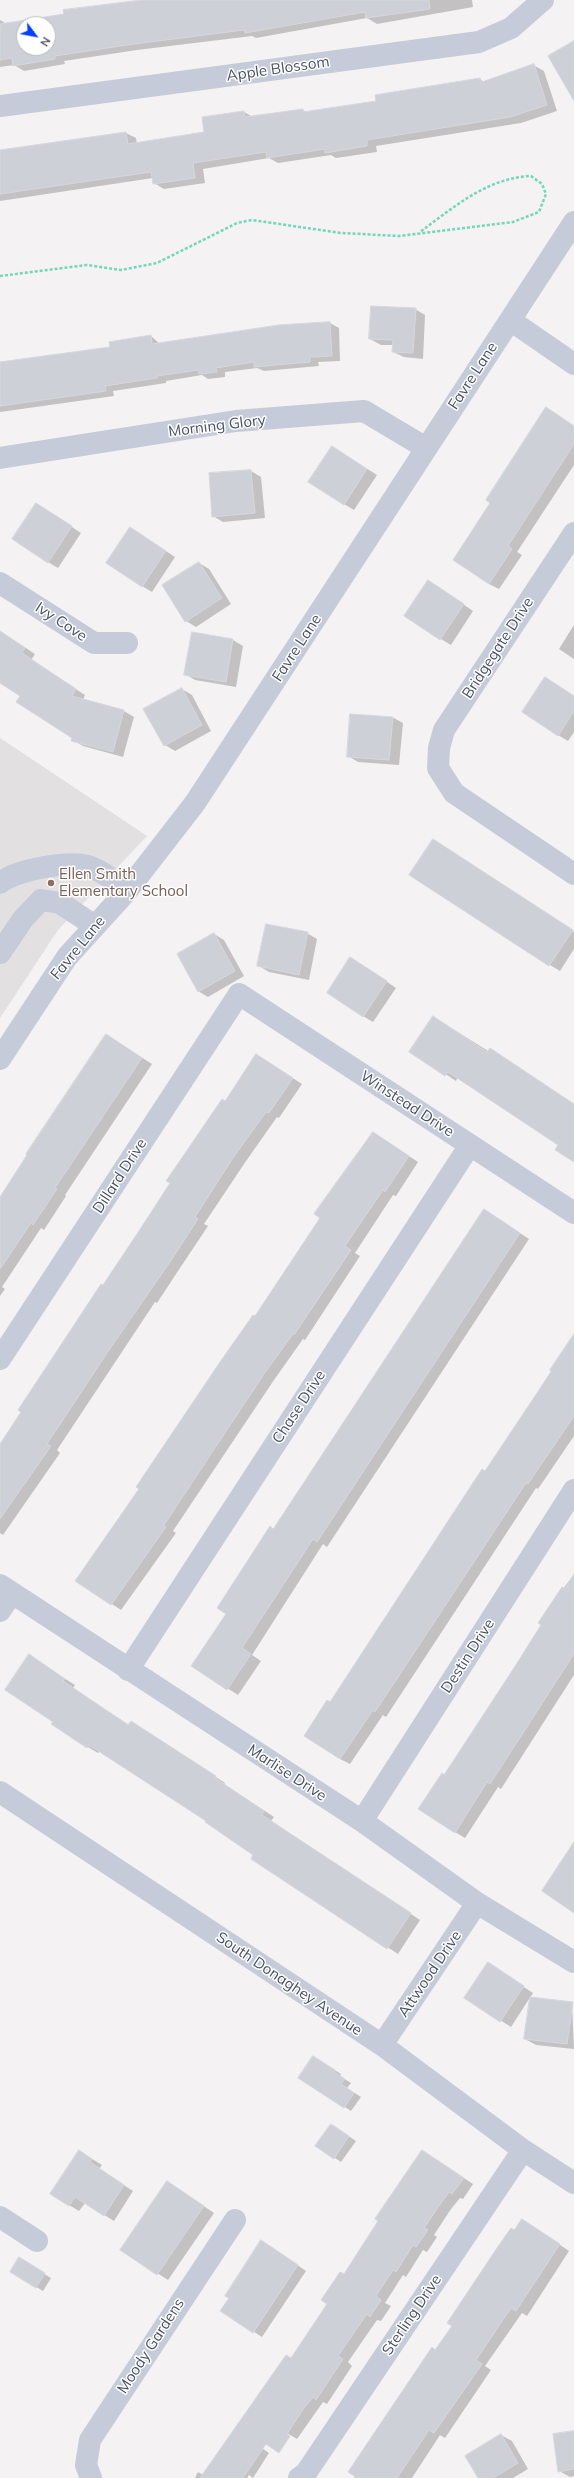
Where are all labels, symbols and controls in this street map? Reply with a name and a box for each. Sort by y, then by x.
north arrow [16,16,56,56]
text: N [37,35,53,49]
street label: Apple Blossom [225,53,331,85]
street label: Favre Lane [445,339,501,413]
street label: Morning Glory [167,411,267,441]
street label: Bridgegate Drive [459,594,537,702]
street label: Ivy Cove [32,599,90,645]
street label: Favre Lane [269,611,325,685]
place label: Ellen Smith Elementary School [59,865,188,900]
marker: Ellen Smith Elementary School [46,878,56,888]
street label: Favre Lane [47,913,109,983]
street label: Winstead Drive [357,1067,457,1141]
street label: Dillard Drive [89,1135,151,1217]
street label: Chase Drive [269,1367,329,1447]
street label: Destin Drive [437,1616,499,1696]
street label: Marlise Drive [244,1741,330,1805]
street label: Attwood Drive [394,1927,466,2021]
street label: South Donaghey Avenue [213,1928,365,2040]
street label: Sterling Drive [378,2271,446,2359]
street label: Moody Gardens [114,2295,188,2397]

